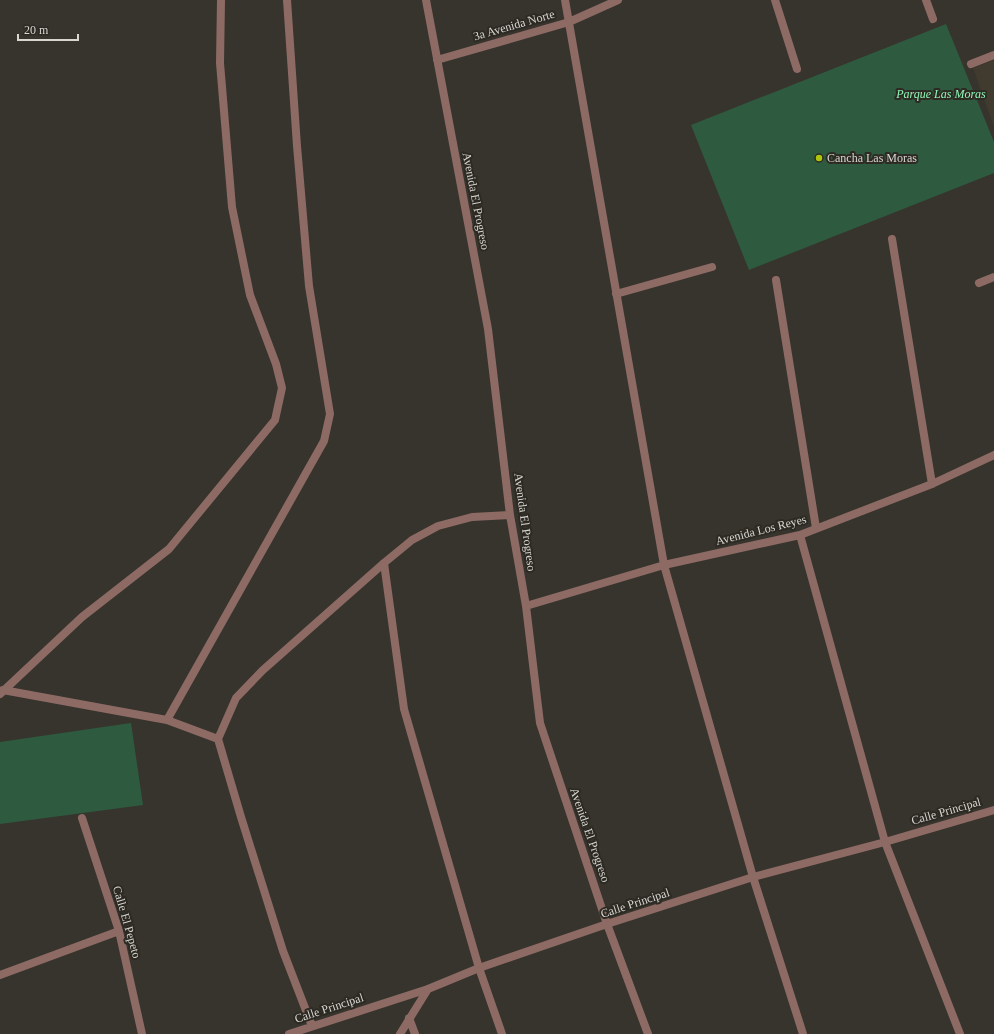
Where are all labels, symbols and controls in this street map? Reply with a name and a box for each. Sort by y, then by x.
street label: 3a Avenida Norte [472,7,556,43]
scale bar [18,16,78,42]
text: 20 m [24,23,49,37]
park label: Parque Las Moras [895,87,986,101]
street label: Avenida El Progreso [460,151,492,251]
place label: Cancha Las Moras [827,151,917,165]
marker: Cancha Las Moras [814,153,824,163]
street label: Avenida El Progreso [511,472,539,572]
street label: Avenida Los Reyes [714,512,808,548]
street label: Avenida El Progreso [567,786,613,884]
street label: Calle Principal [910,794,983,828]
street label: Calle El Pepeto [110,884,144,960]
street label: Calle Principal [599,885,672,921]
street label: Calle Principal [293,990,366,1026]

